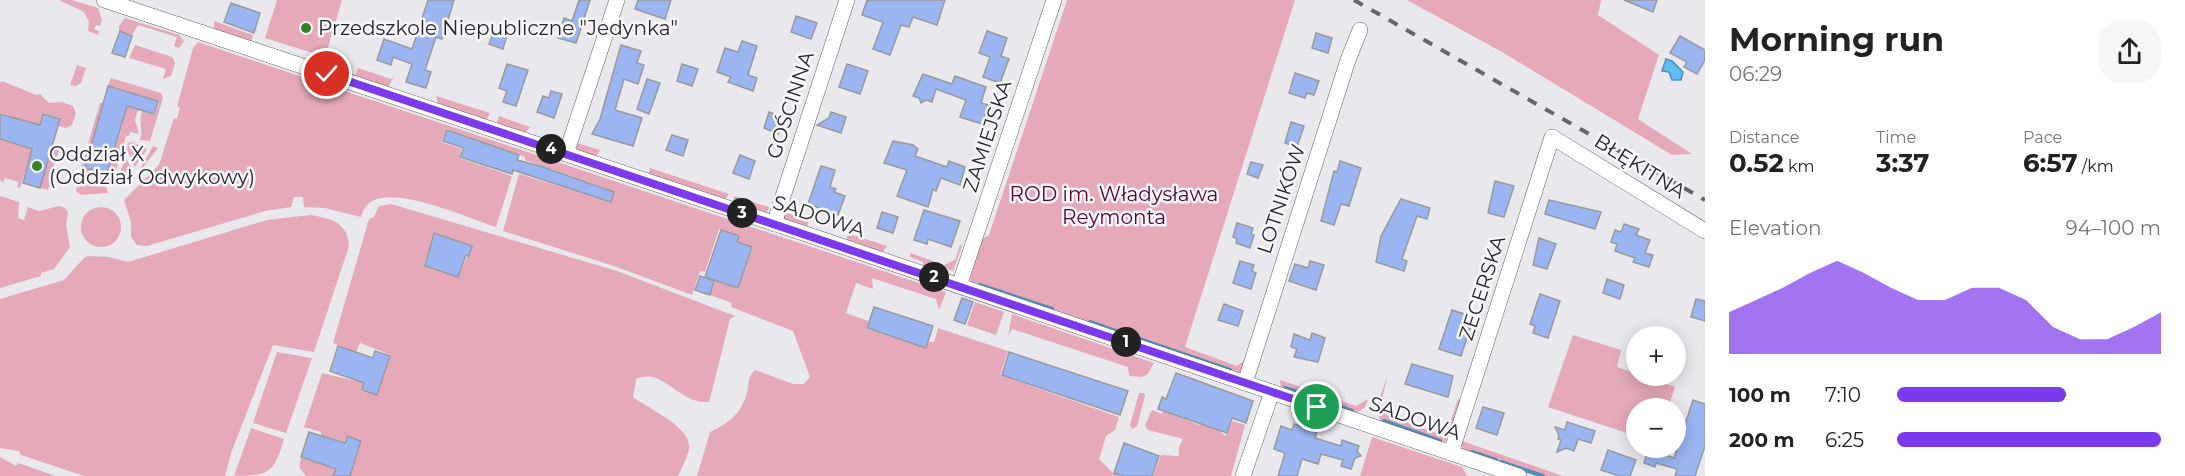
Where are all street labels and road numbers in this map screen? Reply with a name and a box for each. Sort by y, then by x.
street label: GOŚCINNA [761,48,819,162]
street label: ZAMIEJSKA [958,76,1017,195]
street label: BŁĘKITNA [1590,129,1690,204]
street label: LOTNIKÓW [1252,141,1310,257]
street label: SADOWA [770,190,869,242]
street label: ZECERSKA [1454,232,1510,343]
street label: SADOWA [1366,391,1465,445]

